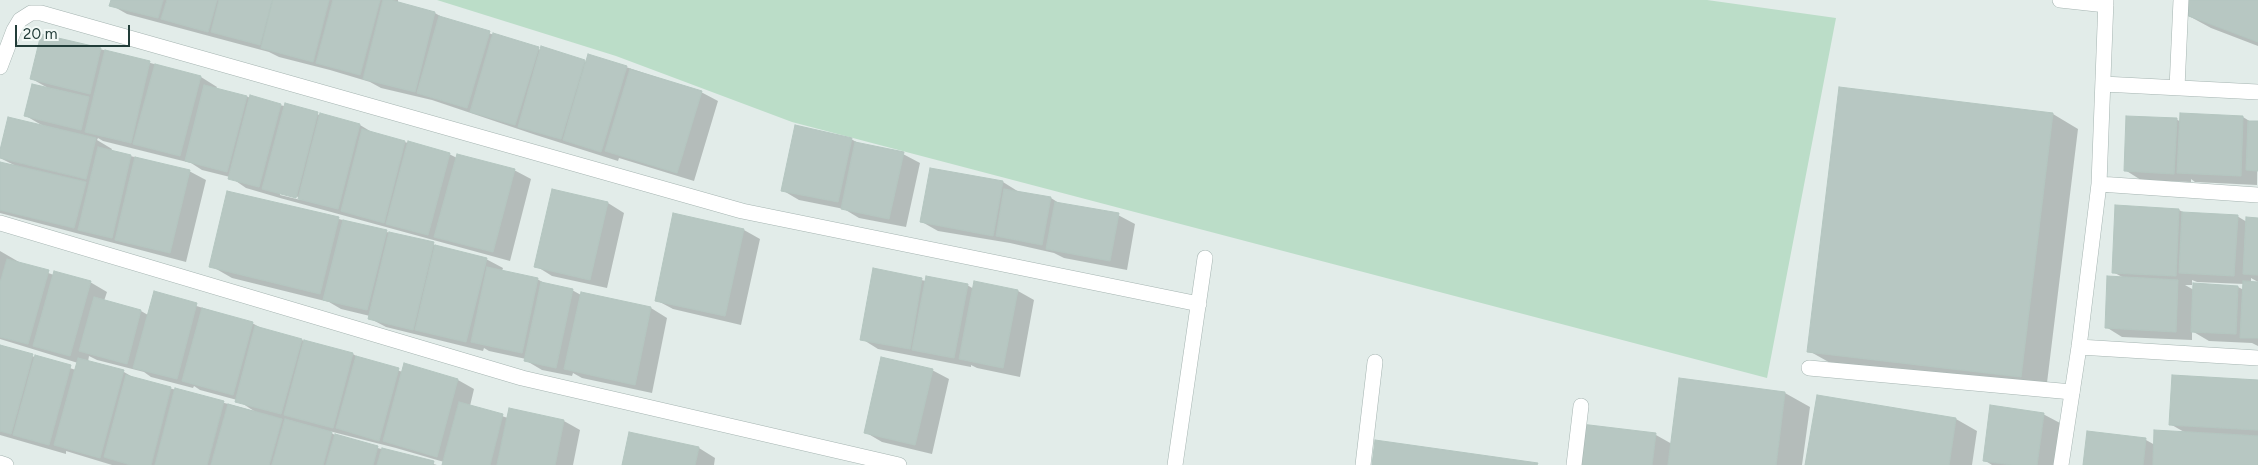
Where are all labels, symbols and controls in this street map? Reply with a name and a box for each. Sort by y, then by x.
scale bar [18,15,132,47]
text: 20 m [23,25,57,43]

